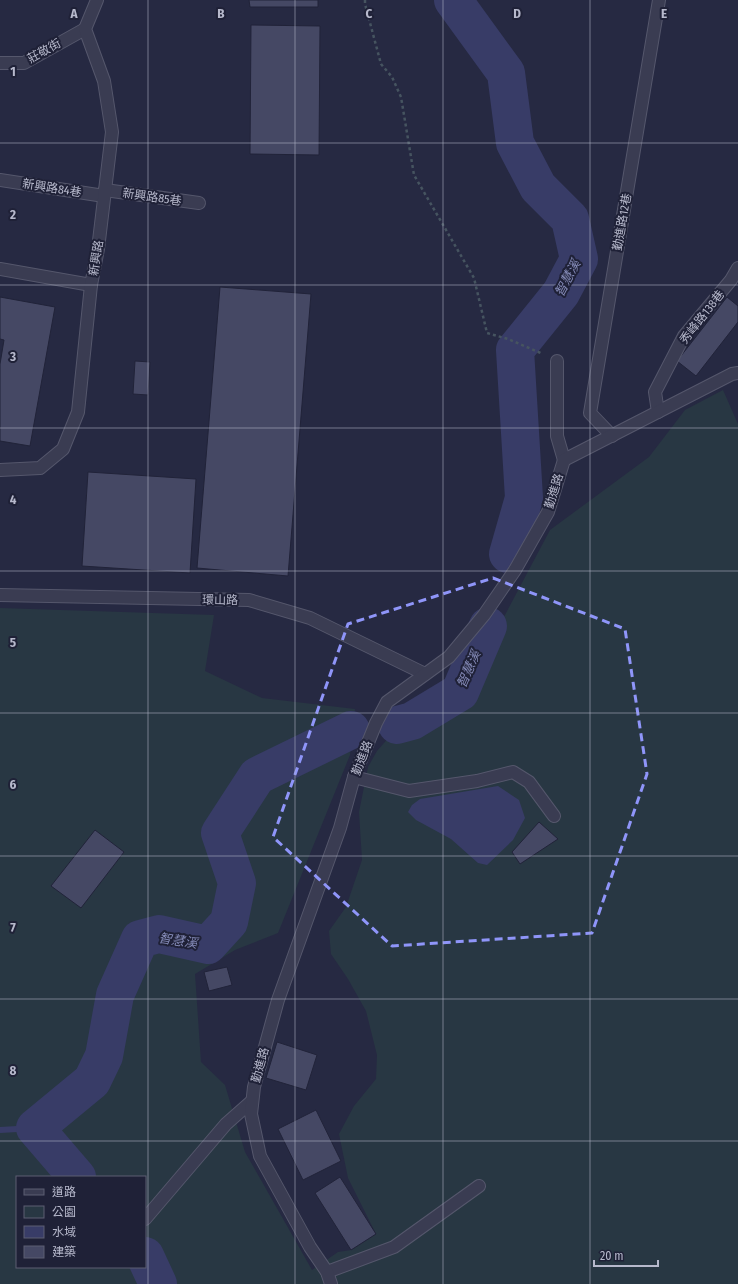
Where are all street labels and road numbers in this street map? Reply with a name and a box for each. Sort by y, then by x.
street label: 莊敬街 [25,36,63,66]
street label: 新興路84巷 [21,176,83,200]
street label: 新興路85巷 [122,186,182,208]
street label: 勤進路12巷 [610,192,634,252]
street label: 新興路 [86,239,106,277]
street label: 秀峰路138巷 [677,287,727,347]
street label: 勤進路 [542,472,566,510]
street label: 環山路 [202,593,238,607]
street label: 勤進路 [349,739,375,777]
street label: 勤進路 [249,1046,271,1084]

